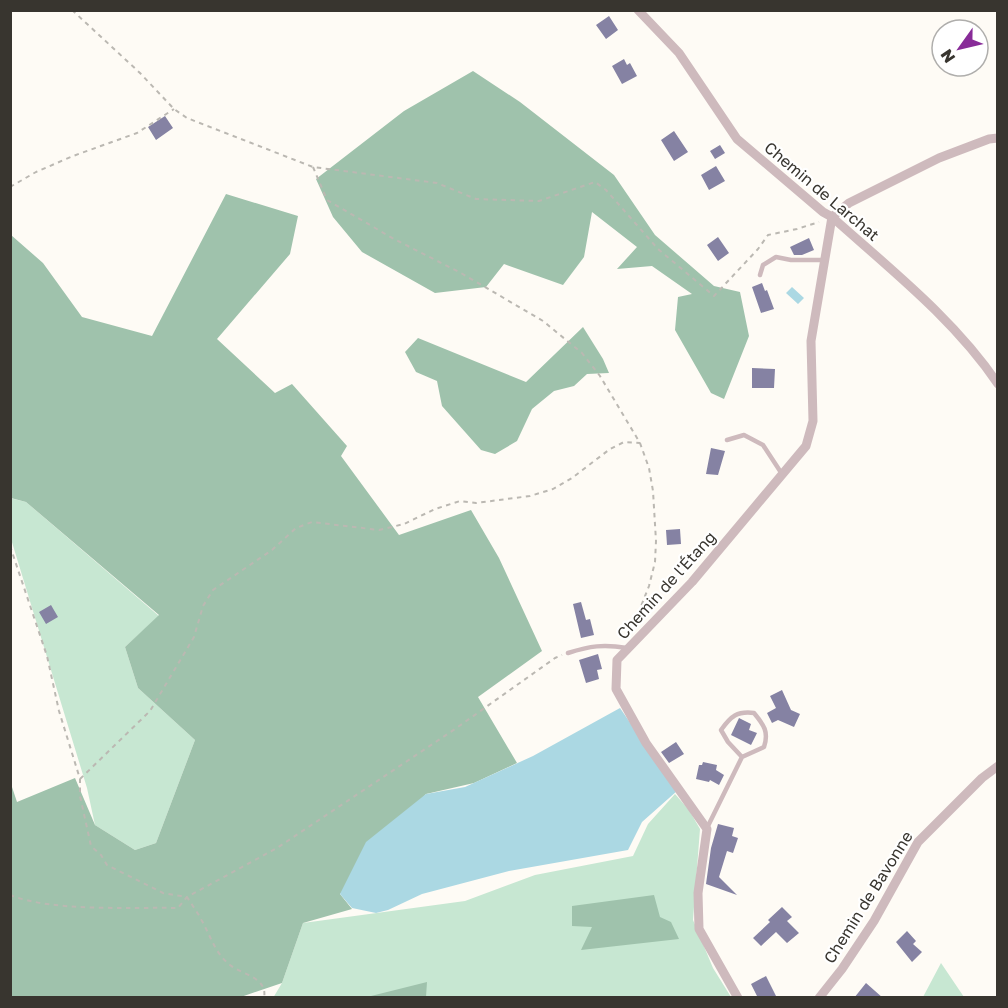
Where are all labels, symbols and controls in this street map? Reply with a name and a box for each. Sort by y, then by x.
north arrow [930,18,990,78]
text: N [936,46,959,67]
street label: Chemin de Larchat [761,137,883,245]
street label: Chemin de l'Étang [612,527,720,643]
street label: Chemin de Bavonne [819,827,917,967]

